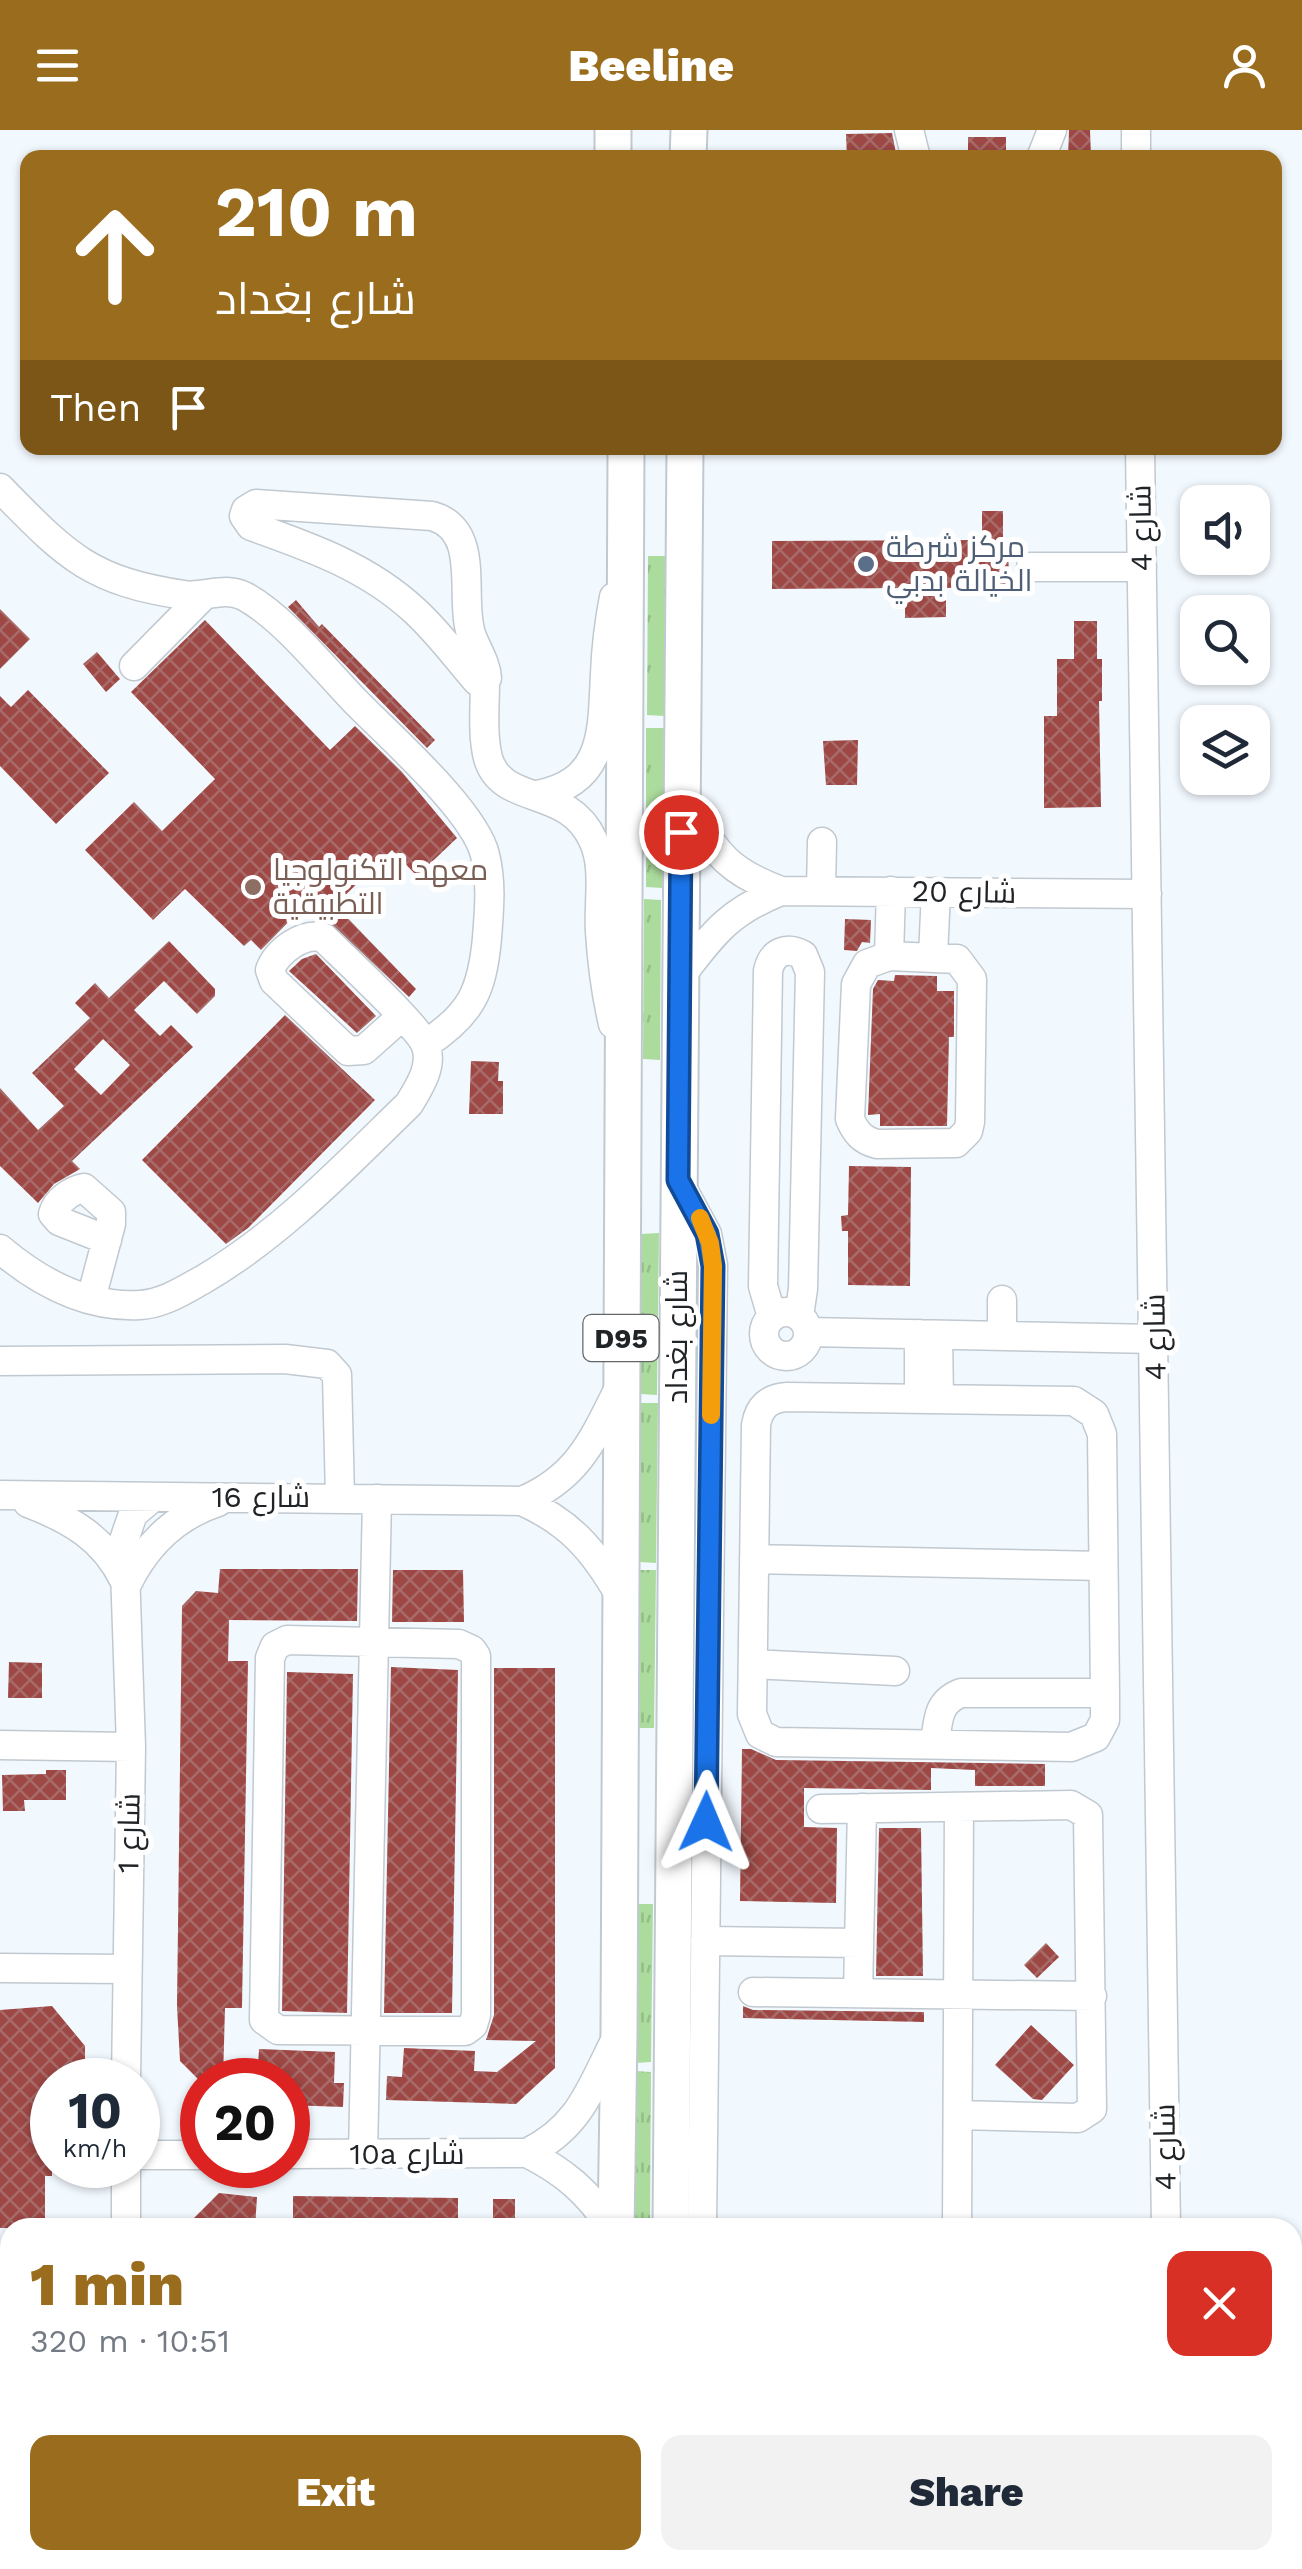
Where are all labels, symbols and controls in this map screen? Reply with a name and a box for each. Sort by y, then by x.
icon: menu [30,38,85,93]
icon: person [1217,38,1272,93]
text: Beeline [568,39,734,92]
text: 210 m [215,171,418,253]
icon: ahead [50,190,180,320]
text: شارع بغداد [215,272,416,325]
icon: arrive [161,380,216,435]
text: Then [50,386,141,430]
street label: شارع 4 [1122,484,1162,572]
map controls [1180,485,1270,795]
button: sound [1180,485,1270,575]
place label: مركز شرطة الخيالة بدبي [886,529,1033,604]
marker: مركز شرطة الخيالة بدبي [855,553,877,575]
button: search [1180,595,1270,685]
button: layers [1180,705,1270,795]
pin [639,790,724,875]
icon: arrive [654,805,709,860]
place label: معهد التكنولوجيا التطبيقية [273,852,488,921]
street label: شارع 20 [911,873,1017,913]
marker: معهد التكنولوجيا التطبيقية [242,876,264,898]
street label: شارع بغداد [659,1270,697,1404]
street label: شارع 4 [1136,1293,1176,1381]
road number: D95 [584,1315,658,1361]
street label: شارع 16 [212,1479,310,1517]
position arrow [654,1770,758,1874]
street label: شارع 1 [110,1793,150,1873]
speed limit sign: 20 [180,2058,310,2188]
text: 10 [68,2081,122,2140]
street label: شارع 4 [1146,2103,1186,2191]
text: km/h [63,2134,127,2163]
street label: 10a شارع [349,2136,465,2174]
text: 1 min [30,2249,184,2320]
button: close [1167,2251,1272,2356]
text: 320 m · 10:51 [30,2322,230,2360]
button: Exit [30,2435,641,2550]
button: Share [661,2435,1272,2550]

